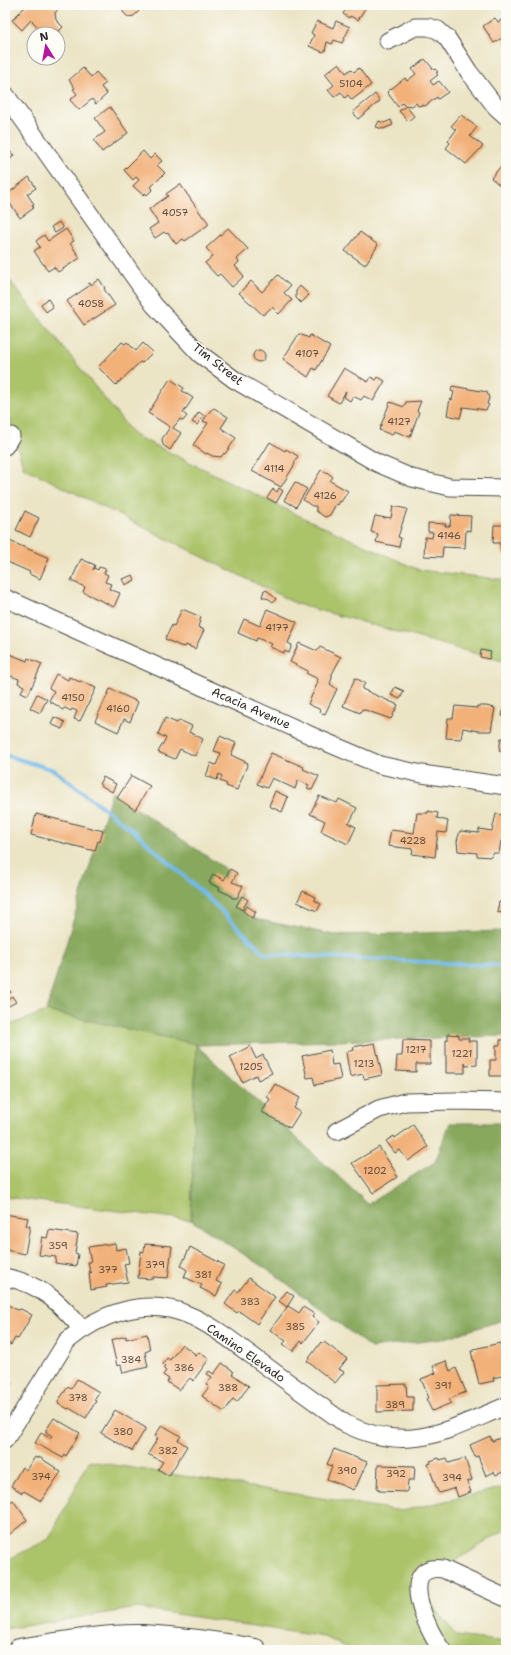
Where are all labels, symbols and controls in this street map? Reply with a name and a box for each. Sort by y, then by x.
north arrow [26,26,66,66]
text: N [38,28,50,45]
house number: 5104 [339,77,363,90]
house number: 4057 [162,206,188,219]
house number: 4058 [78,297,104,310]
street label: Tim Street [189,339,247,389]
house number: 4107 [295,347,319,360]
house number: 4127 [387,415,411,428]
house number: 4114 [263,462,285,475]
house number: 4126 [313,489,337,502]
house number: 4146 [437,529,461,542]
house number: 4177 [265,621,289,634]
street label: Acacia Avenue [209,683,293,733]
house number: 4150 [61,691,85,704]
house number: 4160 [106,702,130,715]
house number: 4228 [400,834,426,847]
house number: 1217 [406,1043,426,1056]
house number: 1221 [452,1047,472,1060]
house number: 1213 [354,1057,374,1070]
house number: 1205 [239,1060,263,1073]
house number: 1202 [363,1164,387,1177]
house number: 359 [48,1239,68,1252]
house number: 379 [145,1258,165,1271]
house number: 377 [98,1263,118,1276]
house number: 381 [194,1268,212,1281]
house number: 383 [240,1295,260,1308]
street label: Camino Elevado [204,1320,288,1386]
house number: 385 [285,1320,305,1333]
house number: 384 [121,1353,141,1366]
house number: 386 [174,1361,194,1374]
house number: 391 [434,1379,452,1392]
house number: 388 [218,1381,238,1394]
house number: 378 [68,1391,88,1404]
house number: 389 [385,1398,405,1411]
house number: 380 [113,1425,133,1438]
house number: 382 [158,1444,178,1457]
house number: 390 [337,1464,357,1477]
house number: 392 [386,1467,406,1480]
house number: 374 [31,1470,51,1483]
house number: 394 [442,1471,462,1484]

